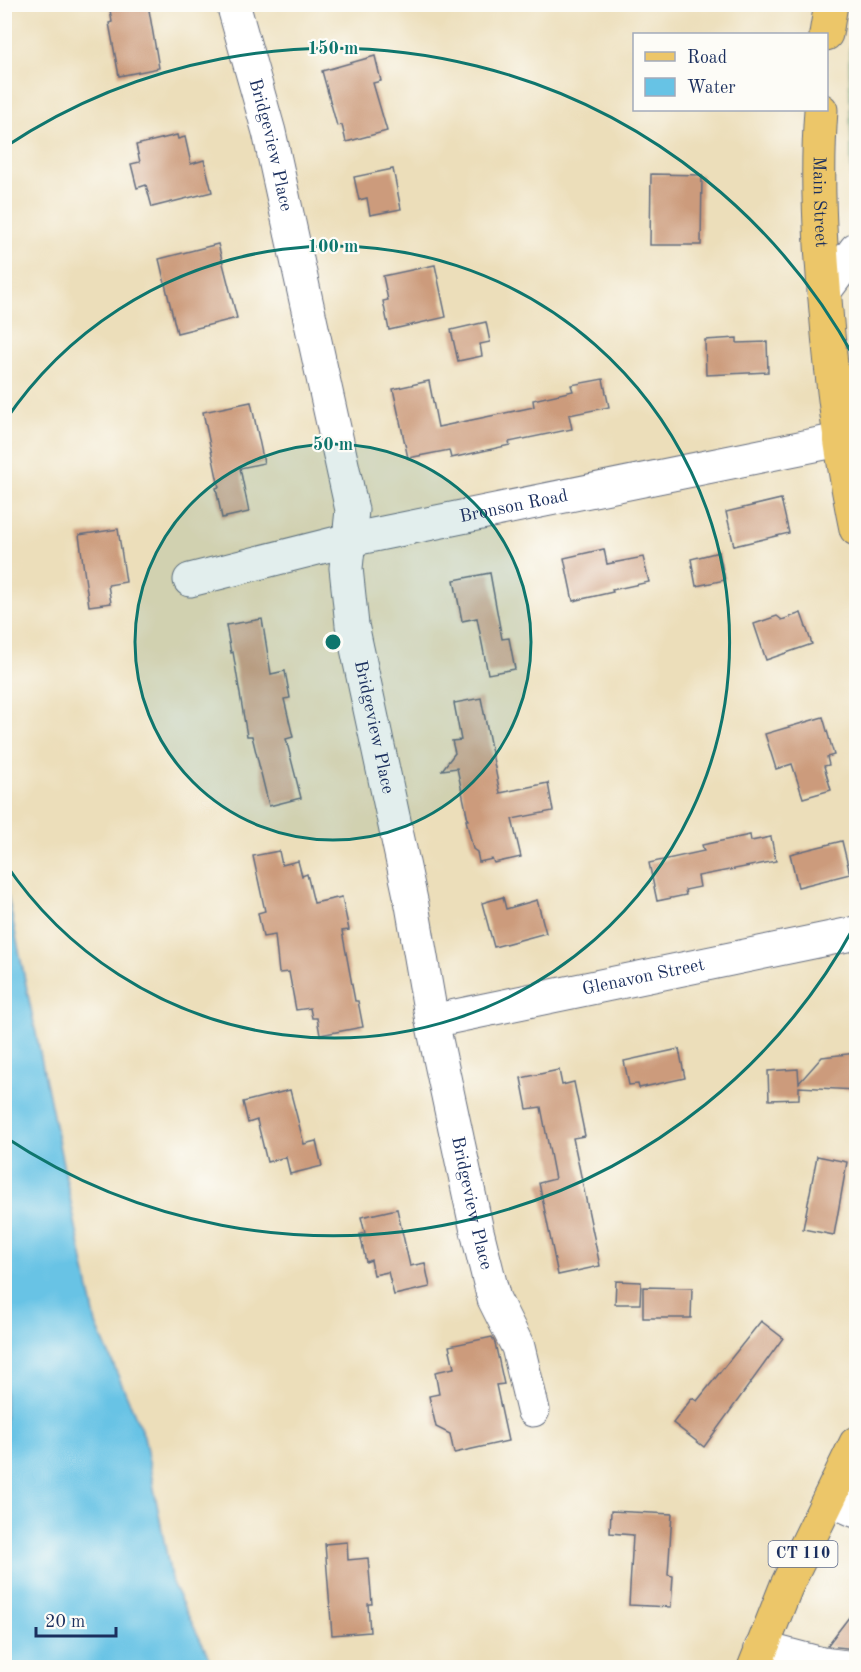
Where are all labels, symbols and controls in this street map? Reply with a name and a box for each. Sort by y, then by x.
legend [633,33,828,111]
text: 150 m [308,40,358,58]
text: Road [687,49,727,67]
street label: Bridgeview Place [245,77,295,213]
text: Water [687,79,736,97]
street label: Main Street [810,156,830,248]
text: 100 m [308,238,358,256]
text: 50 m [313,436,353,454]
street label: Bronson Road [458,487,569,526]
centre of rings [323,632,343,652]
street label: Bridgeview Place [351,659,397,795]
street label: Glenavon Street [581,956,706,999]
street label: Bridgeview Place [448,1135,495,1272]
road number: CT 110 [768,1541,838,1567]
scale bar [36,1600,116,1638]
text: 20 m [45,1613,85,1631]

